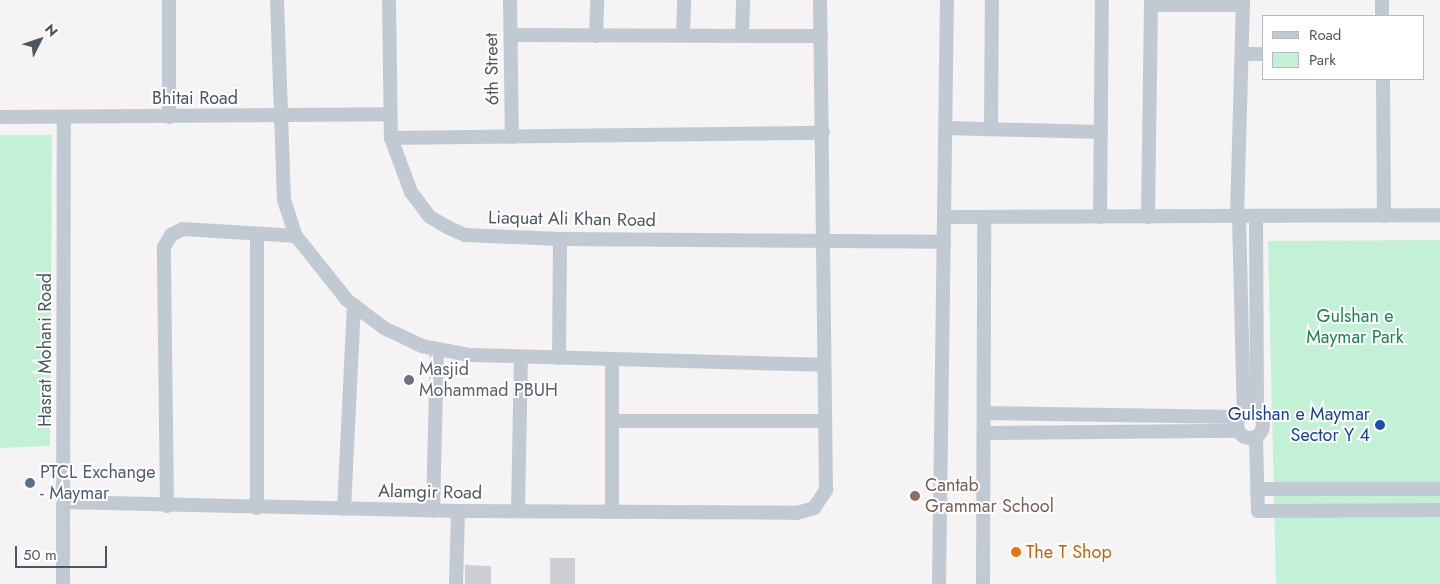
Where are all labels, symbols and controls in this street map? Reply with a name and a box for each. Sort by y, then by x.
north arrow [15,15,65,65]
legend [1262,15,1425,80]
text: N [40,19,63,41]
text: Road [1309,24,1341,46]
street label: 6th Street [481,33,503,105]
text: Park [1309,49,1336,71]
street label: Bhitai Road [152,87,238,109]
street label: Liaquat Ali Khan Road [488,207,656,231]
street label: Hasrat Mohani Road [34,273,56,427]
park label: Gulshan e Maymar Park [1306,306,1404,348]
place label: Masjid Mohammad PBUH [419,359,558,402]
marker: Masjid Mohammad PBUH [403,374,415,386]
place label: Gulshan e Maymar Sector Y 4 [1228,404,1370,446]
marker: Gulshan e Maymar Sector Y 4 [1374,419,1386,431]
place label: PTCL Exchange - Maymar [40,462,156,504]
place label: Cantab Grammar School [925,475,1054,518]
marker: PTCL Exchange - Maymar [24,477,36,489]
street label: Alamgir Road [378,480,482,504]
marker: Cantab Grammar School [909,490,921,502]
scale bar [18,536,110,568]
place label: The T Shop [1026,541,1112,563]
text: 50 m [23,544,57,566]
marker: The T Shop [1010,546,1022,558]

